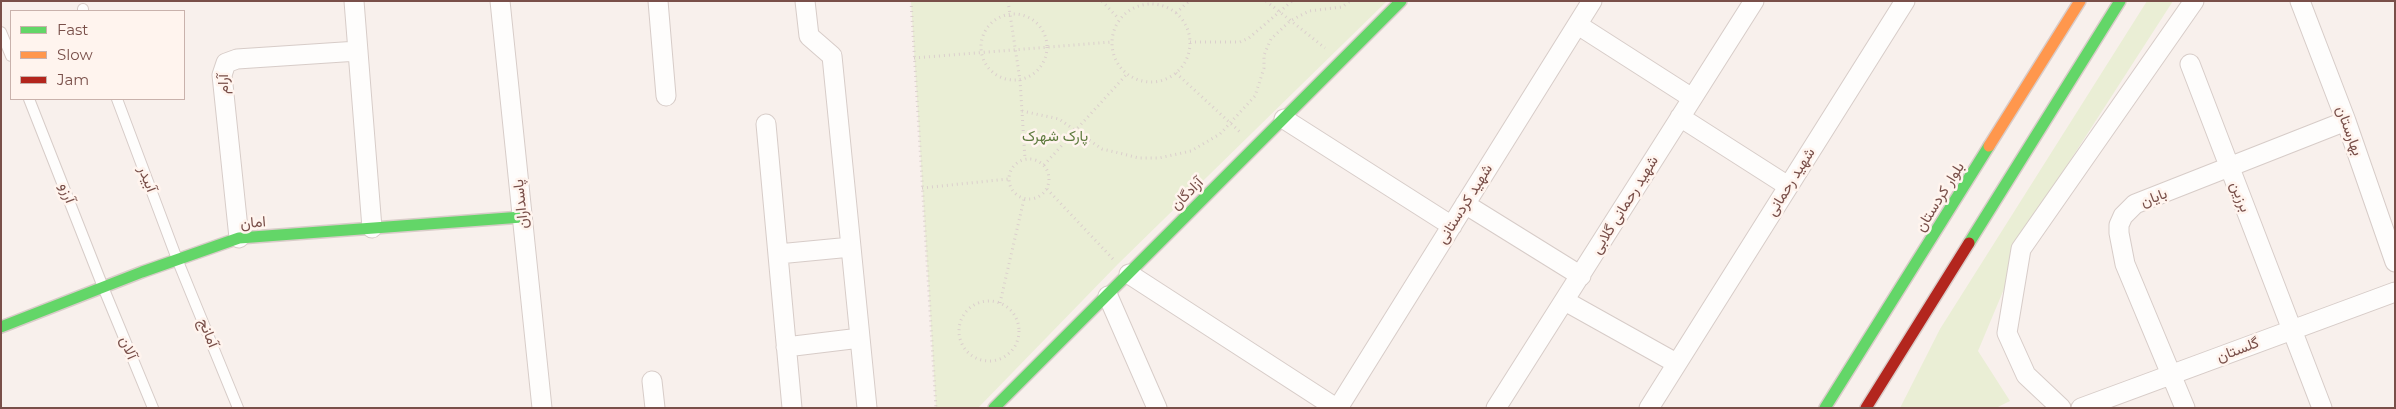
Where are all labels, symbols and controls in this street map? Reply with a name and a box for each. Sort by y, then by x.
legend [10,10,185,100]
text: Fast [57,20,88,39]
text: Slow [57,45,93,64]
text: Jam [57,70,89,89]
street label: آرام [215,74,233,94]
street label: بهارستان [2332,104,2366,158]
park label: پارک شهرک [1022,128,1088,146]
street label: شهید رحمانی [1763,144,1819,220]
street label: شهید رحمانی گلابی [1588,153,1662,257]
street label: بلوار کردستان [1912,159,1968,235]
street label: شهید کردستانی [1433,161,1497,247]
street label: آبیدر [134,163,160,195]
street label: آزادگان [1167,174,1207,214]
street label: پاسداران [509,178,533,230]
street label: برزین [2226,179,2254,215]
street label: آرزو [55,180,79,206]
street label: بایان [2138,185,2170,211]
street label: امان [239,213,267,233]
street label: آمانج [194,316,222,350]
street label: آلان [115,334,141,362]
street label: گلستان [2214,334,2262,366]

